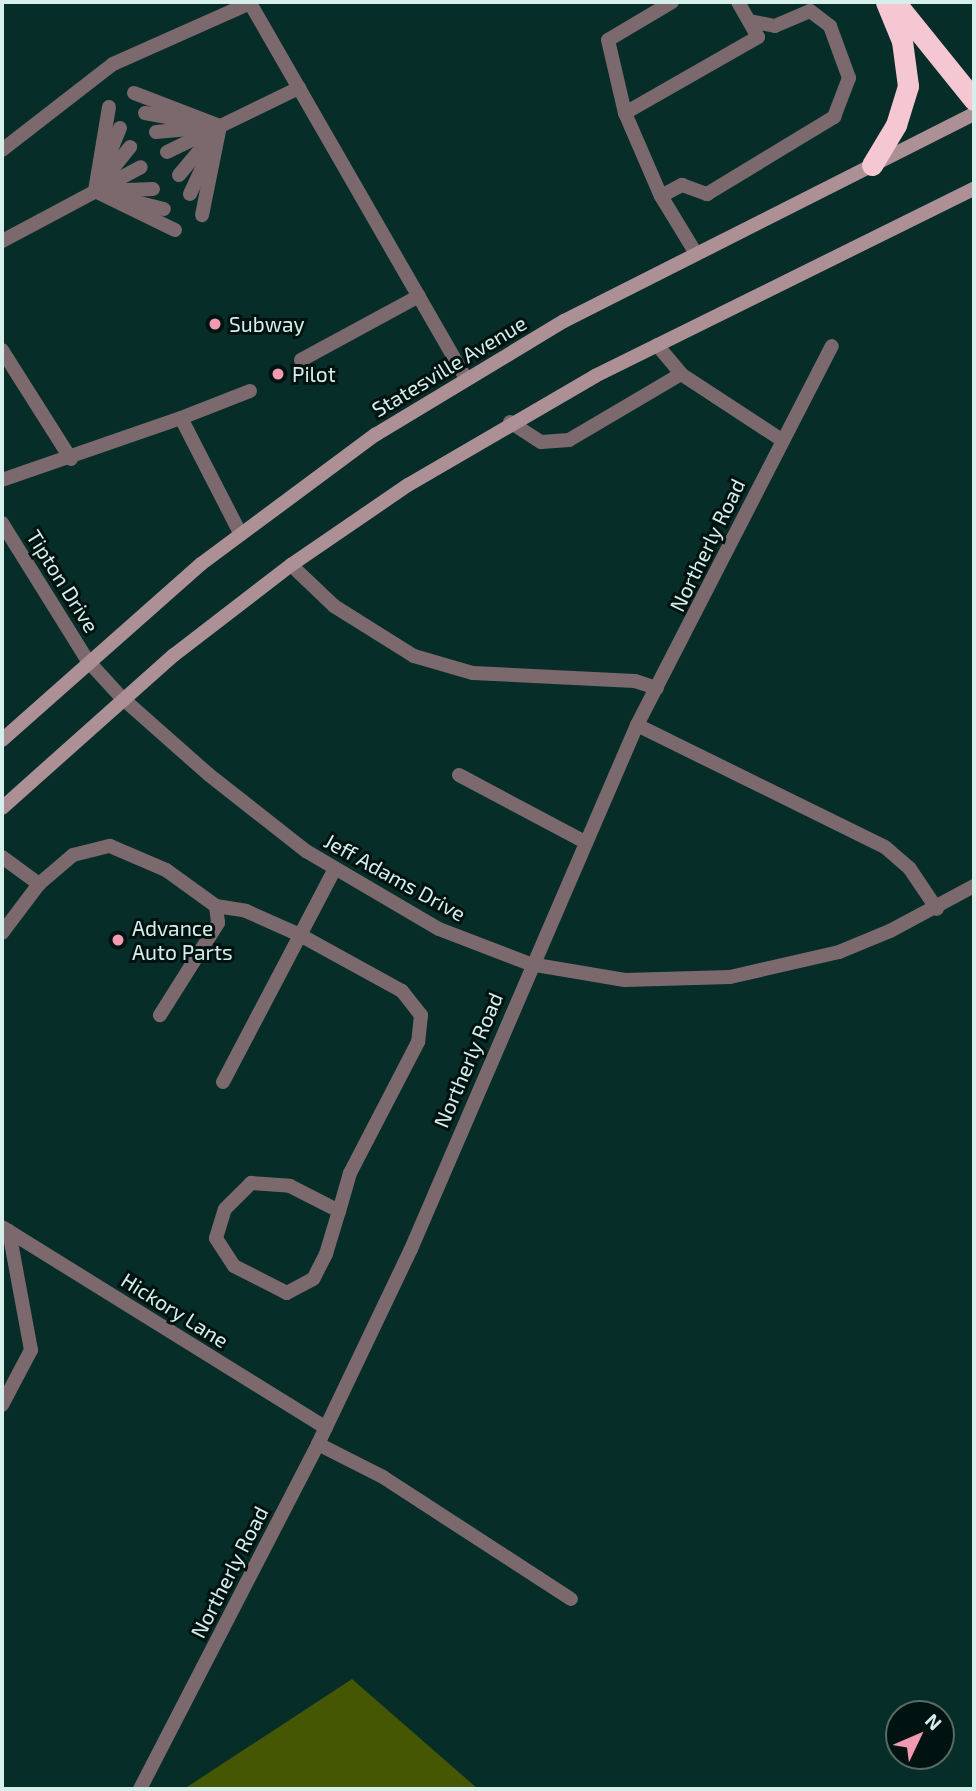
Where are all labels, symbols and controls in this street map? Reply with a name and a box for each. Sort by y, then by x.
street label: Statesville Avenue [367,310,531,422]
place label: Subway [229,311,305,337]
marker: Subway [207,316,223,332]
place label: Pilot [292,361,336,387]
marker: Pilot [270,366,286,382]
street label: Northerly Road [664,474,750,616]
street label: Tipton Drive [22,525,104,637]
street label: Jeff Adams Drive [320,828,470,926]
place label: Advance Auto Parts [132,915,233,965]
marker: Advance Auto Parts [110,932,126,948]
street label: Northerly Road [428,988,508,1132]
street label: Hickory Lane [117,1267,233,1353]
street label: Northerly Road [185,1502,273,1642]
north arrow [885,1700,955,1770]
text: N [921,1709,947,1734]

